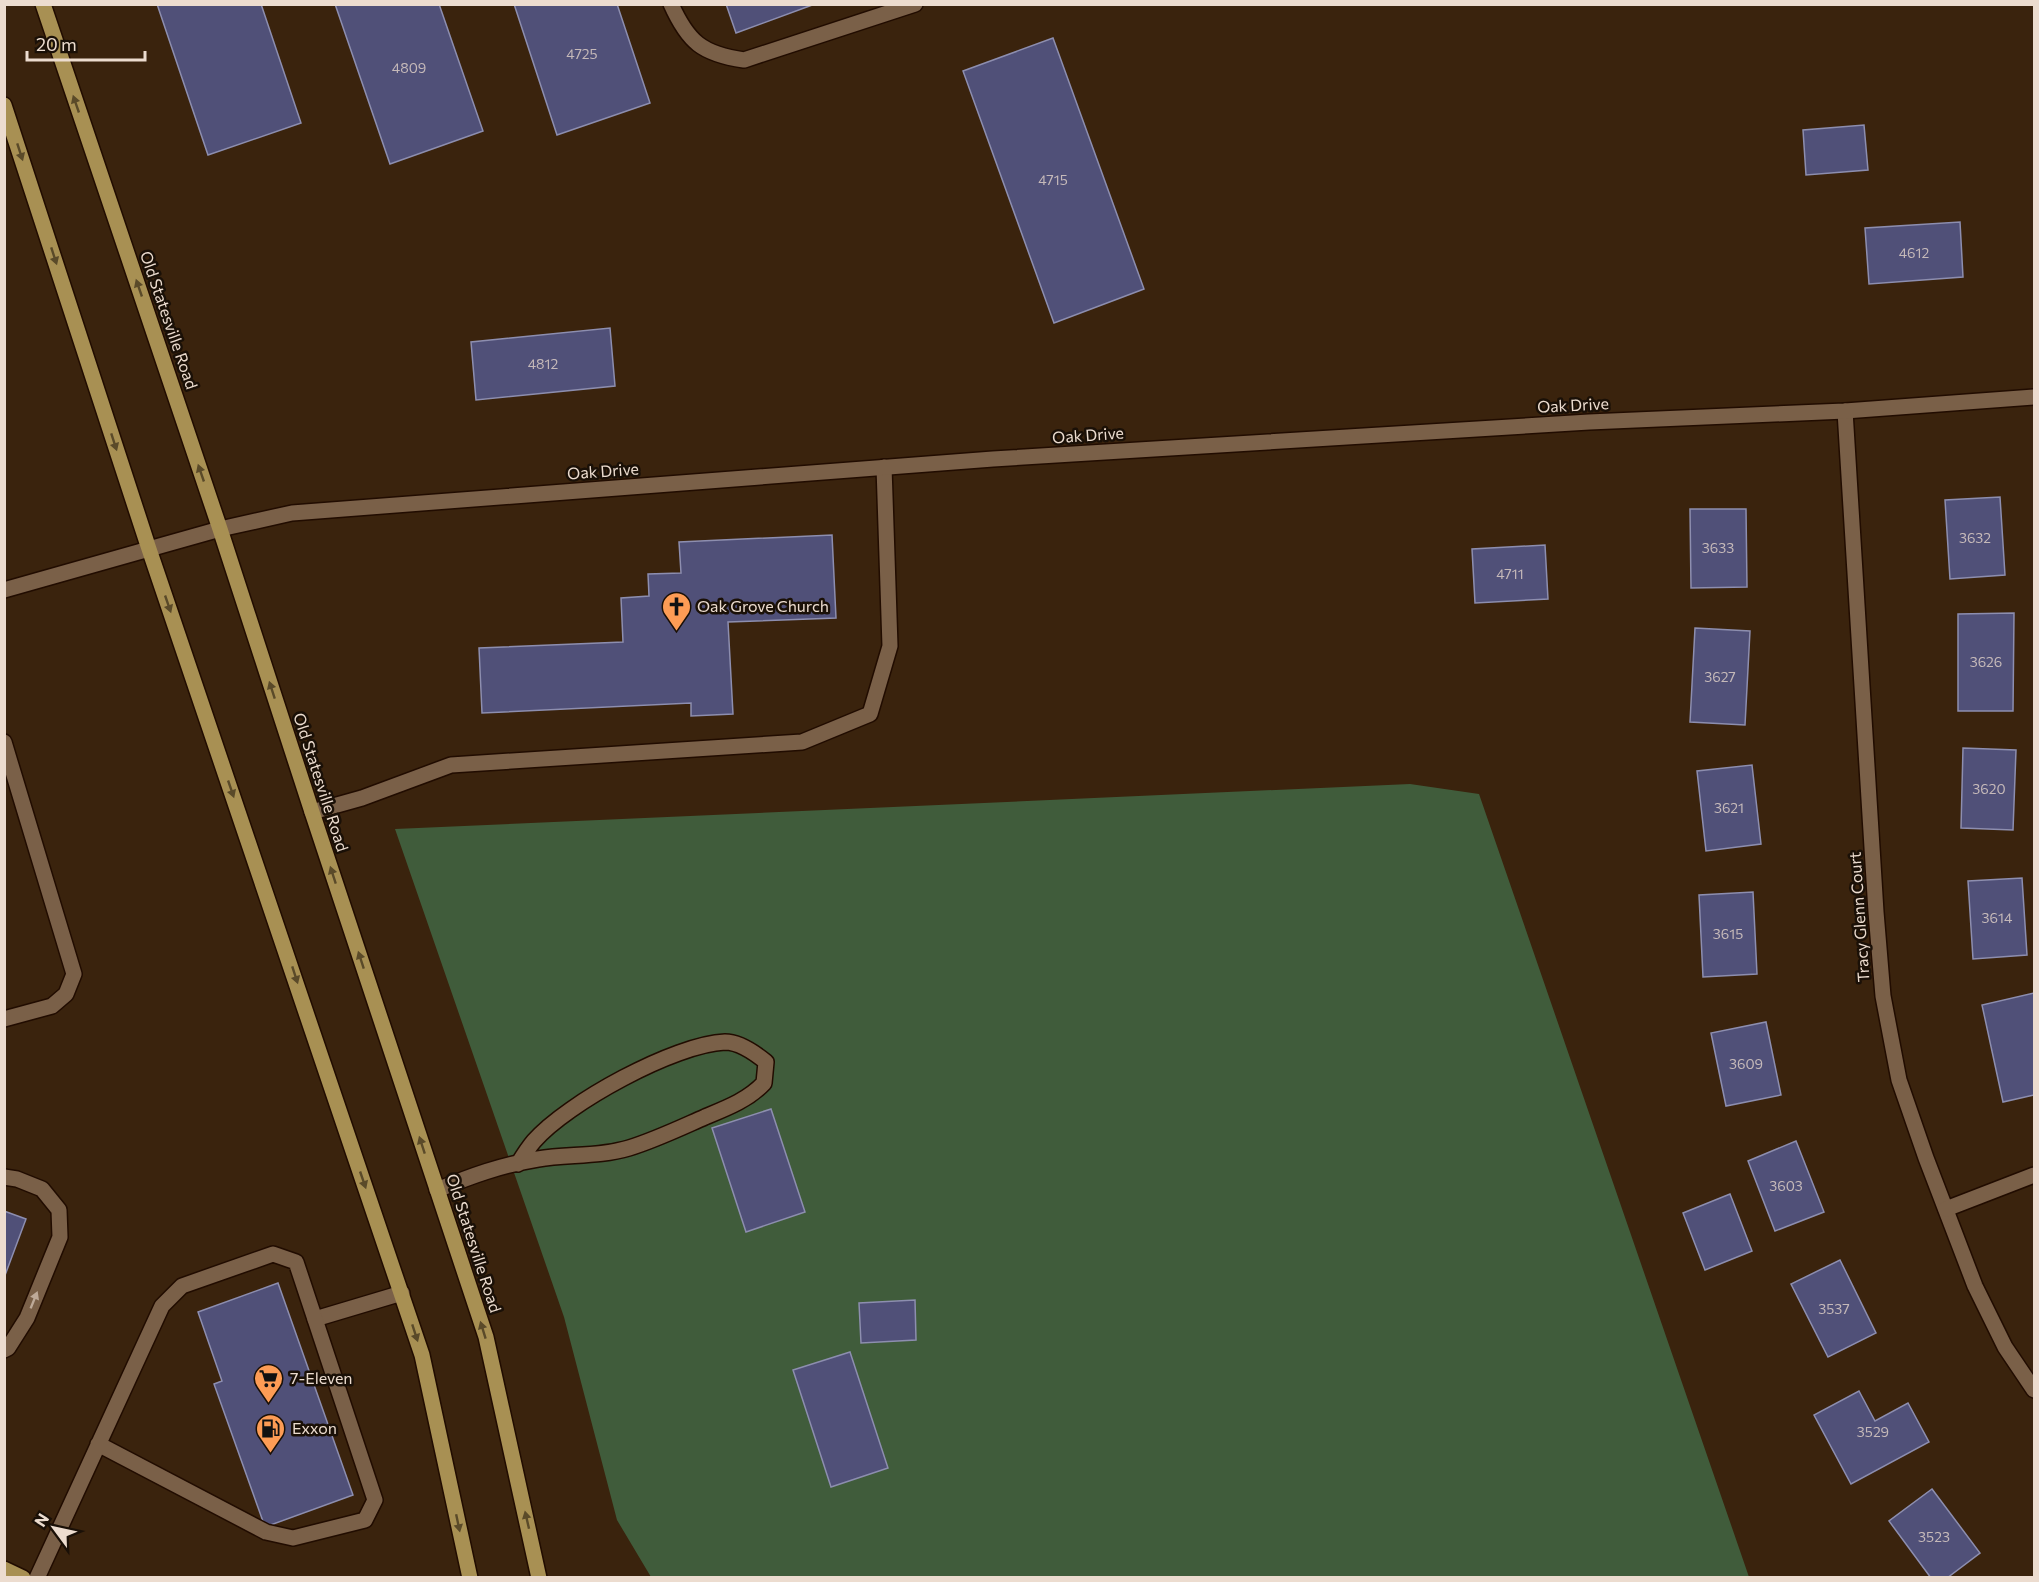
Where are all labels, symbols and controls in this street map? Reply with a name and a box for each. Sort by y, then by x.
scale bar [27,24,146,62]
text: 20 m [36,33,77,55]
house number: 4725 [566,45,598,62]
house number: 4809 [392,59,426,76]
one-way arrow [71,95,81,113]
one-way arrow [16,143,26,161]
house number: 4715 [1038,171,1068,188]
house number: 4612 [1899,244,1930,261]
one-way arrow [50,247,60,265]
street label: Old Statesville Road [137,248,202,391]
one-way arrow [134,279,143,297]
house number: 4812 [528,355,559,372]
street label: Oak Drive [1537,393,1609,416]
street label: Oak Drive [1051,423,1124,446]
one-way arrow [110,433,120,451]
street label: Oak Drive [566,459,639,482]
one-way arrow [196,464,206,482]
house number: 3632 [1959,529,1991,546]
house number: 3633 [1702,539,1734,556]
house number: 4711 [1496,565,1524,582]
church icon: Oak Grove Church [660,590,692,632]
one-way arrow [164,595,174,613]
place label: Oak Grove Church [697,596,829,615]
house number: 3626 [1970,653,2002,670]
house number: 3627 [1704,668,1736,685]
one-way arrow [267,681,276,699]
street label: Old Statesville Road [290,710,353,854]
one-way arrow [227,780,237,798]
house number: 3620 [1972,780,2006,797]
house number: 3621 [1714,799,1744,816]
street label: Tracy Glenn Court [1844,851,1873,983]
one-way arrow [327,866,337,884]
house number: 3614 [1982,909,2013,926]
house number: 3615 [1713,925,1743,942]
one-way arrow [356,951,365,969]
one-way arrow [291,966,300,984]
house number: 3609 [1729,1055,1763,1072]
one-way arrow [417,1136,427,1154]
one-way arrow [359,1171,369,1189]
street label: Old Statesville Road [443,1171,506,1315]
house number: 3603 [1769,1177,1803,1194]
one-way arrow [30,1291,39,1309]
house number: 3537 [1818,1300,1850,1317]
one-way arrow [478,1321,487,1339]
one-way arrow [411,1324,420,1342]
supermarket icon: 7-Eleven [253,1362,285,1404]
place label: 7-Eleven [290,1368,353,1387]
fuel station icon: Exxon [255,1412,287,1454]
place label: Exxon [292,1418,337,1437]
house number: 3529 [1857,1423,1889,1440]
north arrow [24,1498,84,1558]
text: N [30,1509,52,1530]
one-way arrow [521,1511,531,1530]
one-way arrow [454,1514,463,1533]
house number: 3523 [1918,1528,1950,1545]

